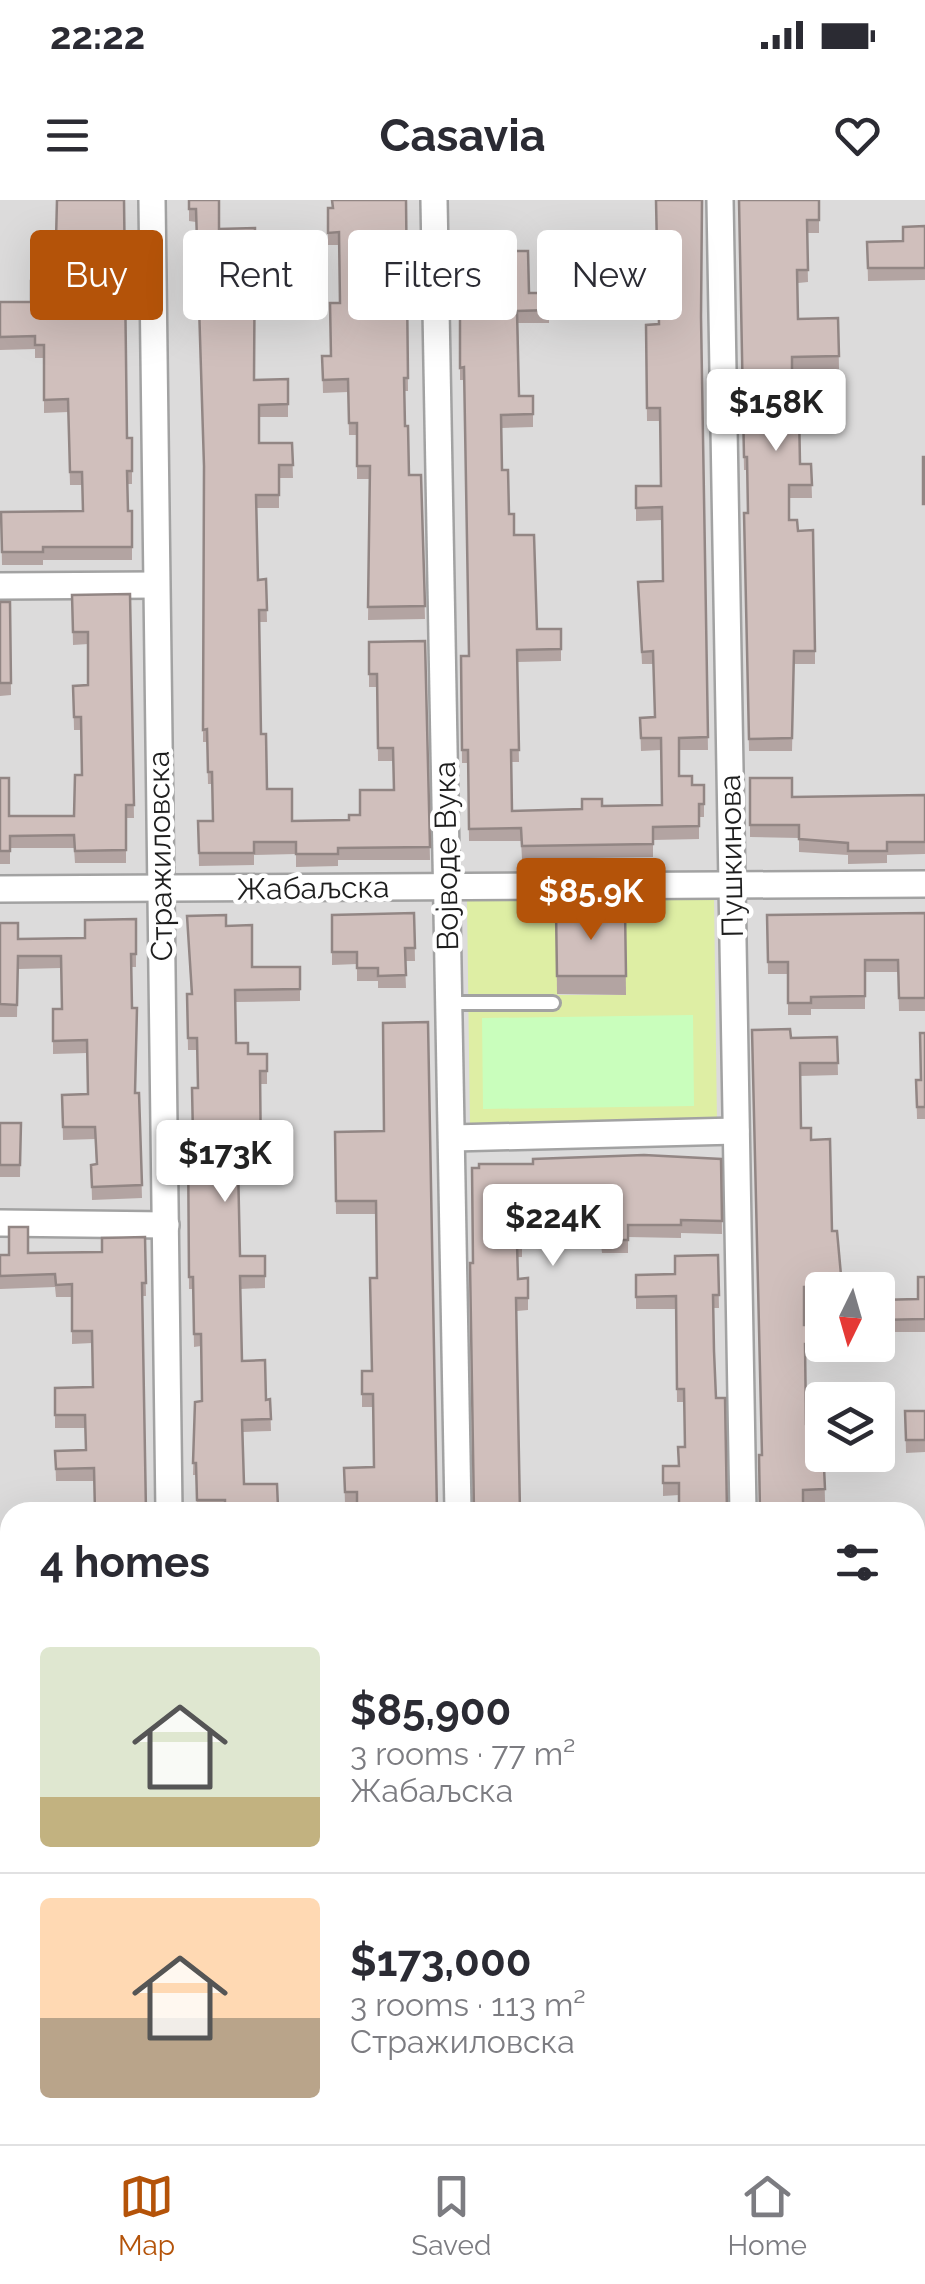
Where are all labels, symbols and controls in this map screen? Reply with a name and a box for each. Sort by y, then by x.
text: 22:22 [50,13,145,58]
icon: menu [40,108,95,163]
icon: heart [830,108,885,163]
text: Casavia [380,109,545,162]
chip: Buy [30,230,163,320]
chip: Rent [183,230,328,320]
chip: Filters [348,230,517,320]
chip: New [537,230,682,320]
pin: $158K [706,369,846,454]
text: $158K [729,383,823,420]
street label: Стражиловска [141,750,179,962]
street label: Војводе Вука [427,761,465,951]
street label: Пушкинова [712,774,750,938]
pin: $85.9K [510,858,672,943]
street label: Жабаљска [236,869,390,907]
text: $85.9K [539,872,643,909]
pin: $173K [155,1120,295,1205]
text: $173K [178,1134,272,1171]
pin: $224K [483,1184,623,1269]
text: $224K [505,1198,601,1235]
north arrow [805,1272,895,1362]
map controls [805,1272,895,1472]
button: layers [805,1382,895,1472]
icon: filters [830,1535,885,1590]
text: 4 homes [40,1538,210,1587]
text: $85,900 [350,1686,511,1735]
icon: home [120,1687,240,1807]
text: 3 rooms · 77 m² [350,1735,576,1772]
text: Жабаљска [350,1772,513,1809]
text: $173,000 [350,1937,531,1986]
icon: home [120,1938,240,2058]
text: 3 rooms · 113 m² [350,1986,586,2023]
text: Стражиловска [350,2023,575,2060]
tab: Map [118,2169,175,2262]
tab: Saved [411,2169,491,2262]
tab: Home [728,2169,807,2262]

